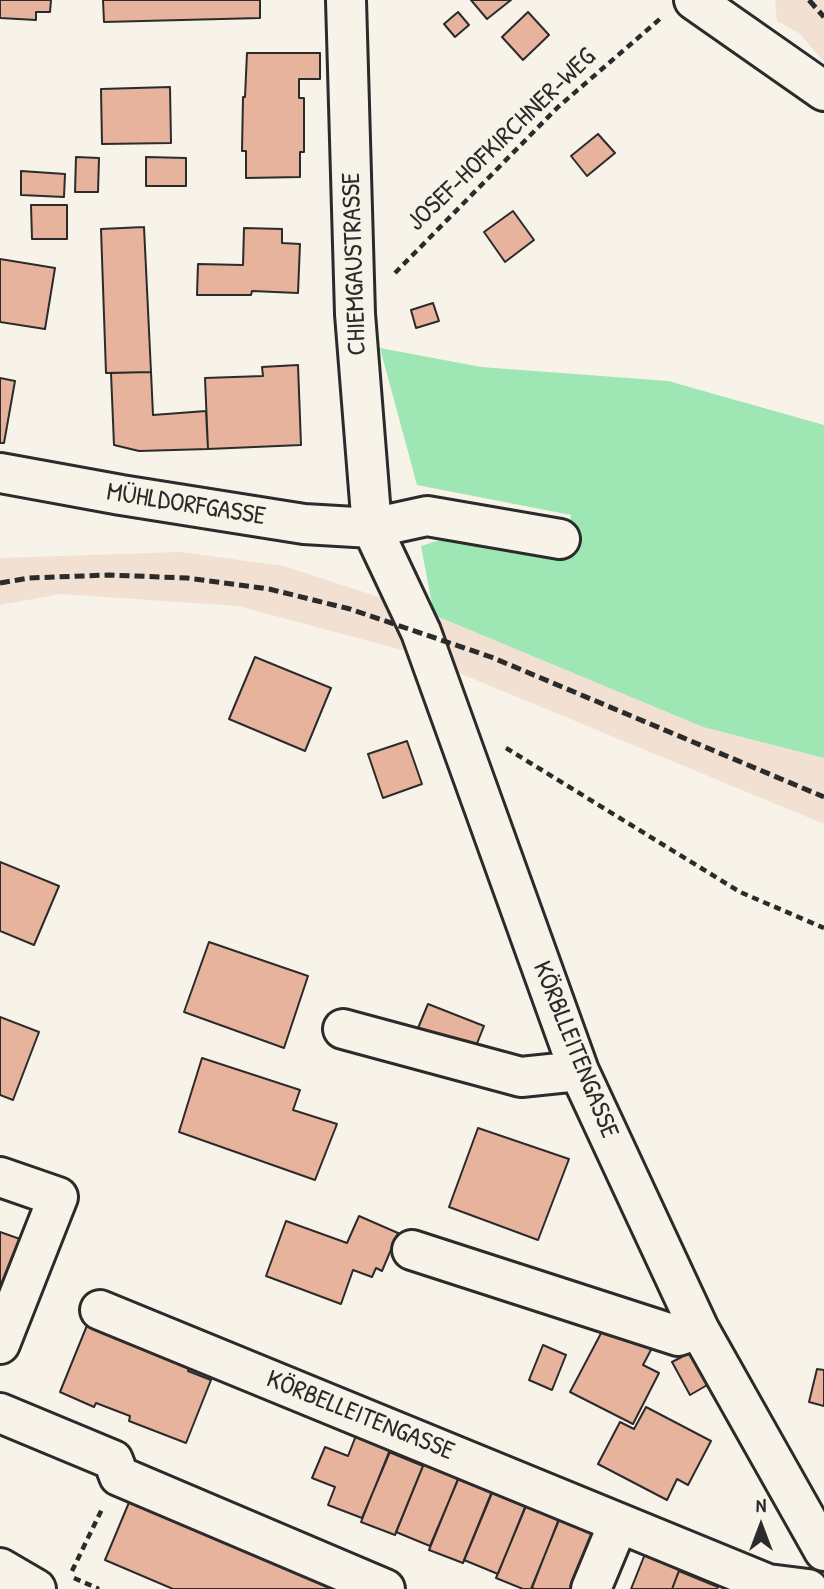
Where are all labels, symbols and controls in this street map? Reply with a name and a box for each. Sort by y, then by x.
street label: JOSEF-HOFKIRCHNER-WEG [401,42,603,238]
street label: CHIEMGAUSTRASSE [336,172,374,356]
street label: MÜHLDORFGASSE [104,477,268,533]
street label: KÖRBLLEITENGASSE [525,957,625,1143]
street label: KÖRBELLEITENGASSE [262,1364,458,1468]
north arrow [726,1491,796,1561]
text: N [756,1492,766,1518]

